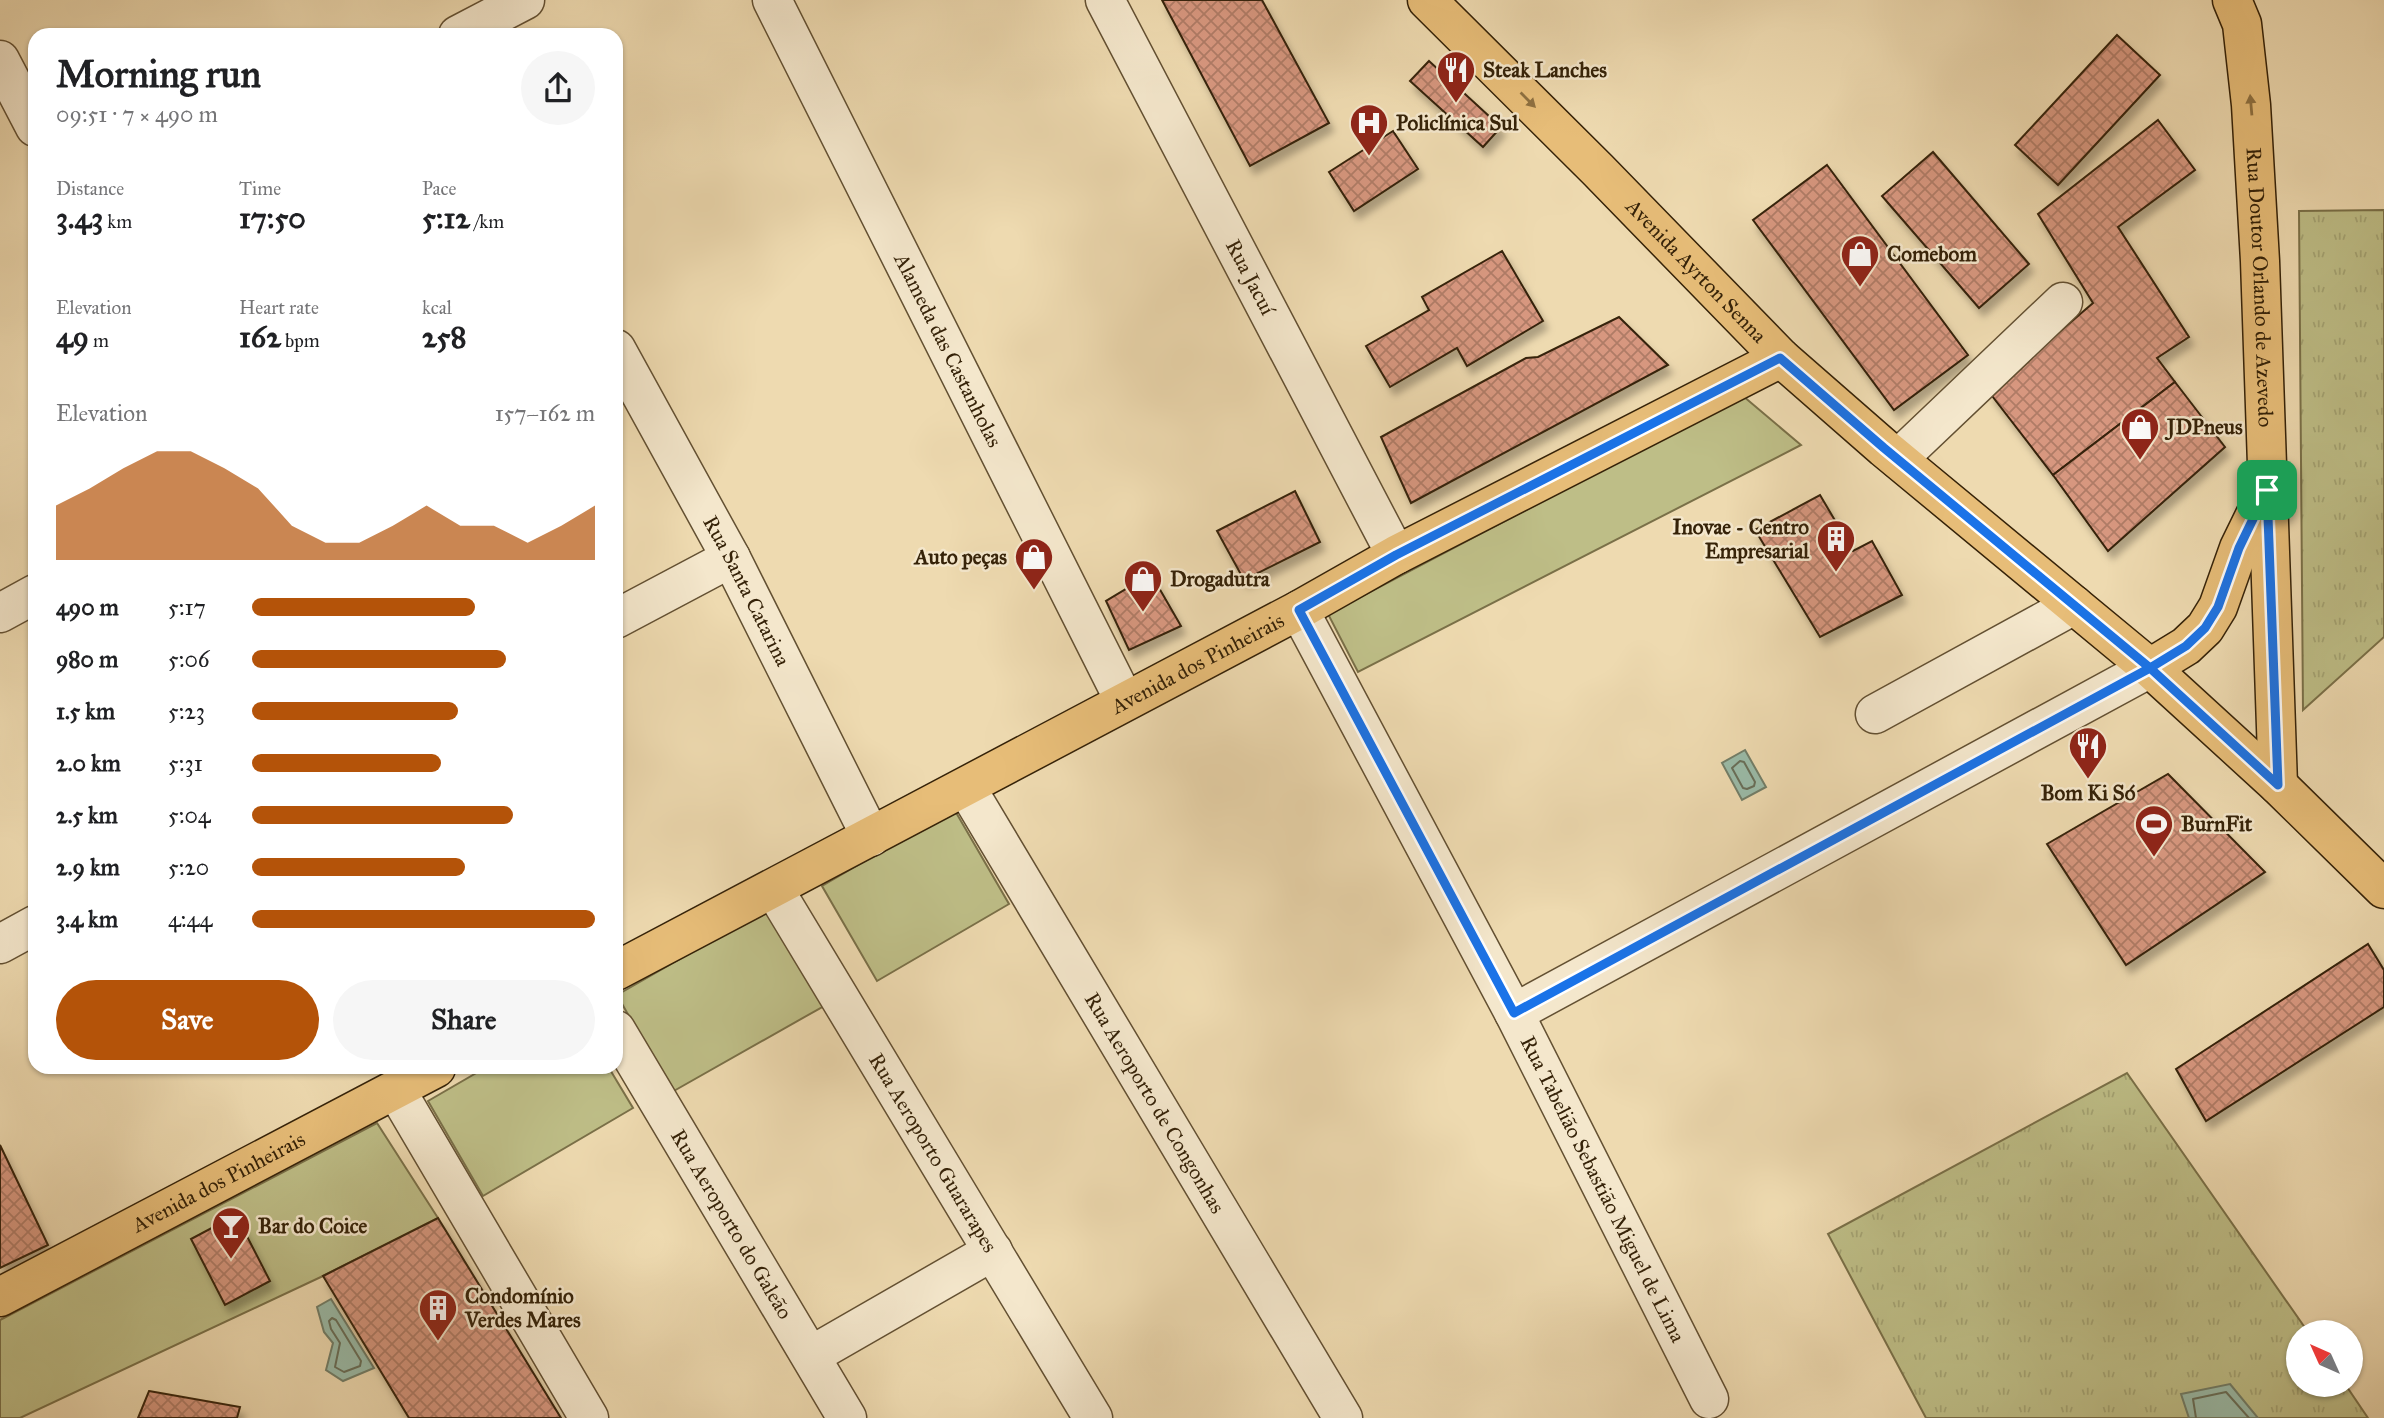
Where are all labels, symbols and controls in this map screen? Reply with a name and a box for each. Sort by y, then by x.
restaurant icon: Steak Lanches [1435,49,1477,104]
text: Morning run [56,51,261,97]
button: share [521,51,595,125]
place label: Steak Lanches [1483,57,1607,83]
one-way arrow [1519,91,1535,108]
one-way arrow [2245,93,2256,115]
text: 09:51 · 7 × 490 m [56,100,218,128]
hospital icon: Policlínica Sul [1348,102,1390,157]
place label: Policlínica Sul [1396,110,1519,136]
street label: Rua Doutor Orlando de Azevedo [2240,147,2279,428]
text: Distance [56,177,124,200]
text: Time [239,177,281,200]
text: Pace [422,177,456,200]
street label: Avenida Ayrton Senna [1620,193,1772,348]
text: 3.43 [56,200,103,236]
text: 17:50 [239,200,306,236]
text: 5:12 [422,200,470,236]
text: km [103,210,132,233]
text: /km [470,210,504,233]
shop icon: Comebom [1839,233,1881,288]
street label: Rua Jacuí [1220,235,1281,321]
place label: Comebom [1887,241,1977,267]
street label: Alameda das Castanholas [888,248,1008,452]
text: Elevation [56,296,131,319]
text: Heart rate [239,296,319,319]
text: kcal [422,296,452,319]
text: 49 [56,319,89,355]
text: 162 [239,319,281,355]
text: 258 [422,319,466,355]
text: m [89,329,109,352]
text: bpm [281,329,320,352]
text: Elevation [56,399,147,427]
text: 157–162 m [495,399,595,427]
shop icon: JDPneus [2119,406,2161,461]
place label: JDPneus [2164,414,2243,441]
pin [2237,460,2297,520]
icon: arrive [2248,471,2286,509]
street label: Rua Santa Catarina [697,511,796,671]
place label: Inovae - Centro Empresarial [1672,514,1810,564]
building icon: Inovae - Centro Empresarial [1815,518,1857,573]
shop icon: Auto peças [1013,536,1055,591]
place label: Auto peças [913,544,1007,570]
shop icon: Drogadutra [1122,558,1164,613]
place label: Drogadutra [1170,566,1271,592]
text: 490 m [56,593,119,621]
text: 5:17 [168,593,206,621]
street label: Avenida dos Pinheirais [1106,607,1289,720]
text: 980 m [56,645,118,673]
text: 5:06 [168,645,210,673]
text: 1.5 km [56,697,115,725]
text: 5:23 [168,697,205,725]
restaurant icon: Bom Ki Só [2067,725,2109,780]
text: 2.0 km [56,749,121,777]
text: 5:31 [168,749,203,777]
place label: Bom Ki Só [2041,780,2136,806]
text: 2.5 km [56,801,118,829]
text: 5:04 [168,801,211,829]
sports icon: BurnFit [2133,803,2175,858]
place label: BurnFit [2181,811,2253,837]
text: 2.9 km [56,853,120,881]
text: 5:20 [168,853,209,881]
text: 3.4 km [56,905,118,933]
text: 4:44 [168,905,212,933]
button: Save [56,980,319,1060]
button: Share [333,980,595,1060]
street label: Rua Aeroporto de Congonhas [1079,988,1231,1218]
street label: Rua Tabelião Sebastião Miguel de Lima [1515,1031,1691,1347]
street label: Rua Aeroporto Guararapes [863,1048,1003,1257]
street label: Rua Aeroporto do Galeão [665,1125,798,1324]
street label: Avenida dos Pinheirais [127,1126,310,1239]
bar icon: Bar do Coice [210,1205,252,1260]
place label: Bar do Coice [258,1213,368,1239]
place label: Condomínio Verdes Mares [464,1283,581,1333]
building icon: Condomínio Verdes Mares [417,1287,459,1342]
north arrow [2286,1320,2362,1396]
map controls [2286,1320,2363,1397]

